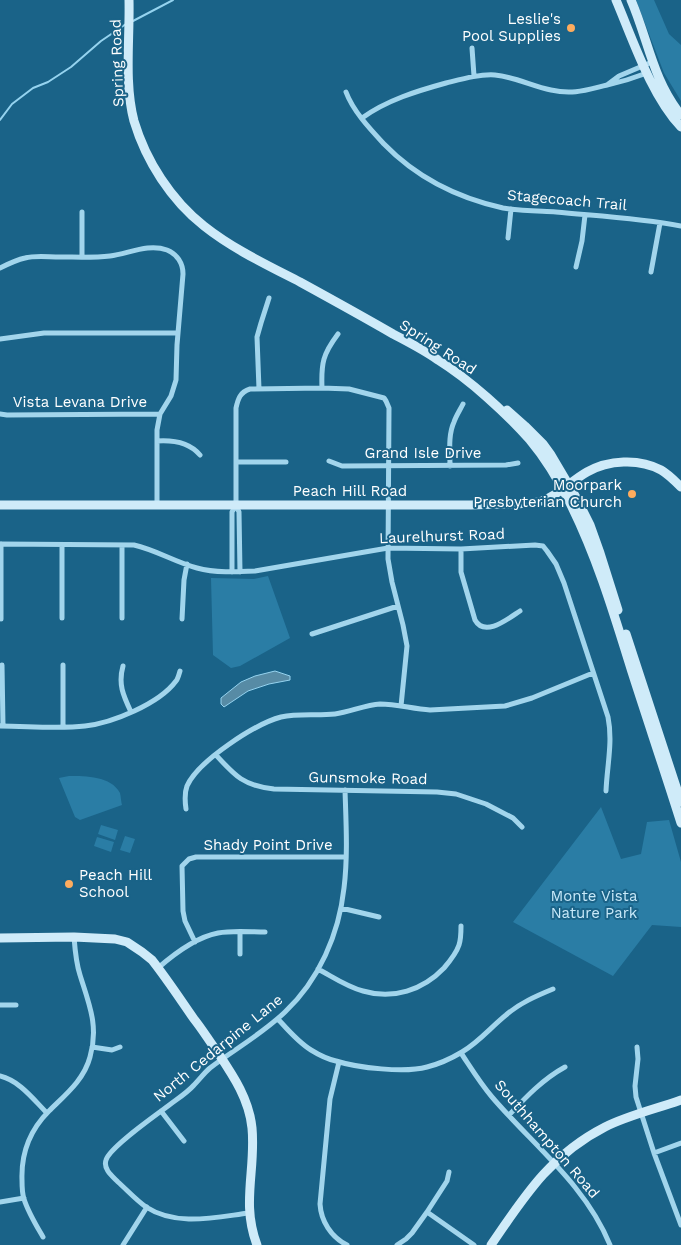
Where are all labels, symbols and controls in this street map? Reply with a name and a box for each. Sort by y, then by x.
place label: Leslie's Pool Supplies [462,10,561,45]
street label: Spring Road [106,19,128,107]
marker: Leslie's Pool Supplies [565,22,577,34]
street label: Stagecoach Trail [506,186,628,214]
street label: Spring Road [396,315,480,379]
street label: Vista Levana Drive [13,393,147,411]
street label: Grand Isle Drive [365,444,481,462]
place label: Moorpark Presbyterian Church [473,476,622,511]
street label: Peach Hill Road [293,482,407,500]
marker: Moorpark Presbyterian Church [626,488,638,500]
street label: Laurelhurst Road [379,525,505,547]
street label: Gunsmoke Road [308,768,428,788]
street label: Shady Point Drive [203,836,333,854]
place label: Peach Hill School [79,866,153,901]
marker: Peach Hill School [63,878,75,890]
park label: Monte Vista Nature Park [551,887,638,922]
street label: North Cedarpine Lane [150,990,286,1106]
street label: Southhampton Road [491,1076,603,1202]

